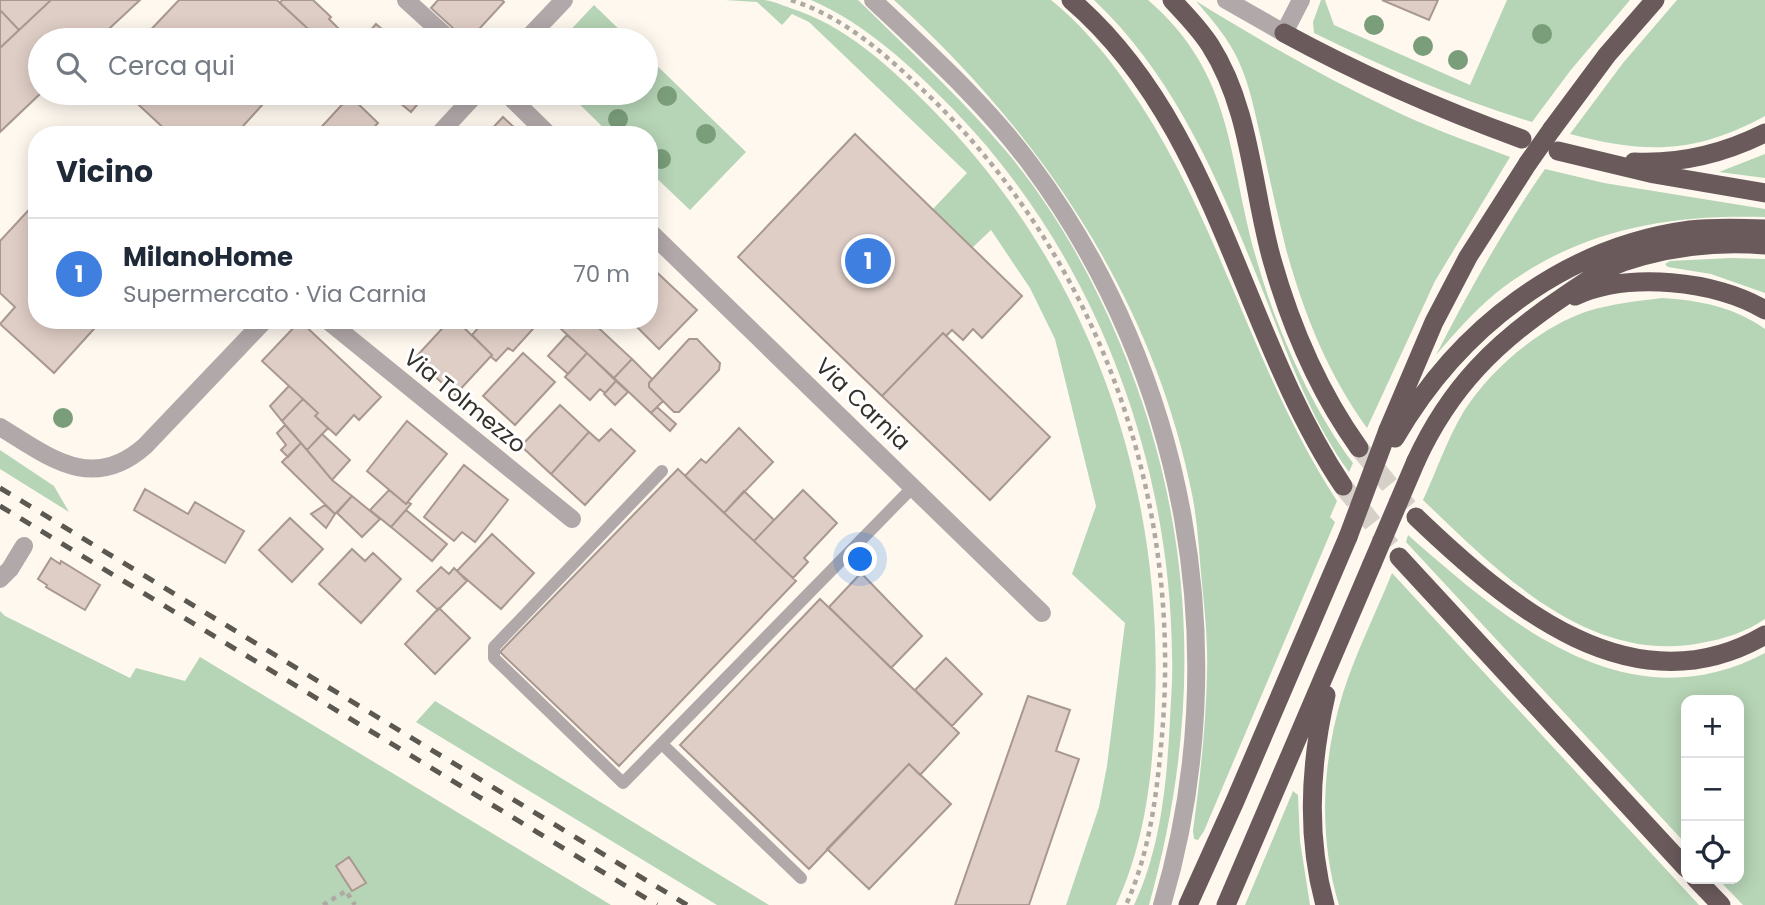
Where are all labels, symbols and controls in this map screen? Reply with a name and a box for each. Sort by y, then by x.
search box [28,28,658,105]
icon: search [52,48,90,86]
text: Cerca qui [108,48,235,84]
text: Vicino [56,150,153,193]
pin: 1 [845,235,891,287]
text: MilanoHome [123,239,293,275]
text: 1 [75,258,83,290]
text: 70 m [573,258,630,290]
text: Supermercato · Via Carnia [123,278,427,310]
street label: Via Tolmezzo [397,342,533,460]
street label: Via Carnia [808,351,918,457]
your location [843,542,877,576]
map controls [1681,695,1744,884]
button: + [1681,695,1744,758]
button: − [1681,758,1744,821]
button: locate [1681,821,1744,884]

